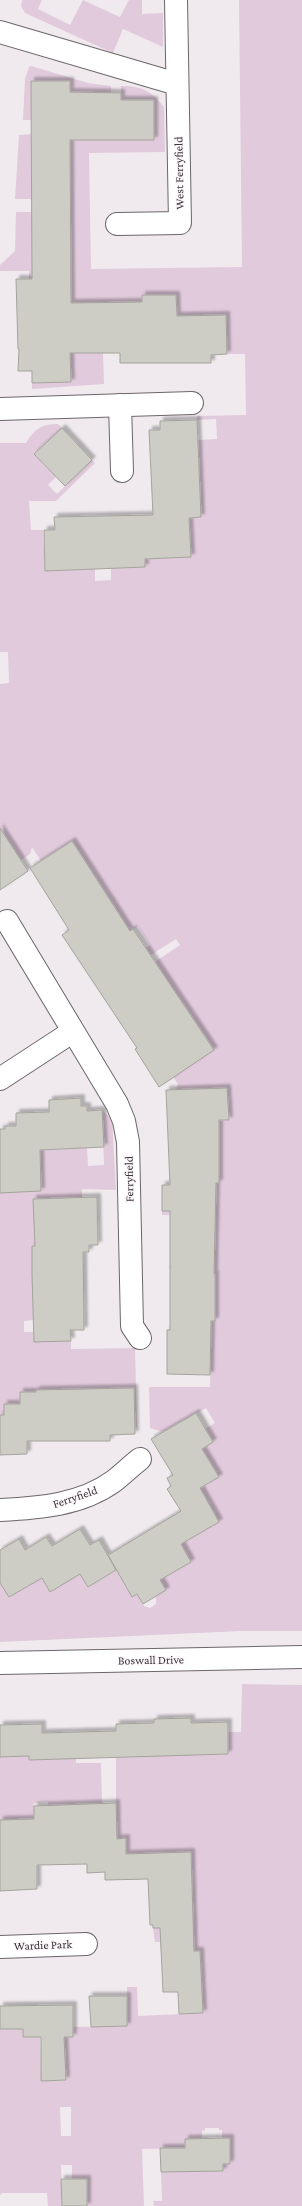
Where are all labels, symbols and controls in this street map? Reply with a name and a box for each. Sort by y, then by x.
street label: West Ferryfield [171,136,187,210]
street label: Ferryfield [122,1155,136,1202]
street label: Ferryfield [51,1483,100,1511]
street label: Boswall Drive [118,1652,184,1668]
street label: Wardie Park [14,1937,73,1953]

